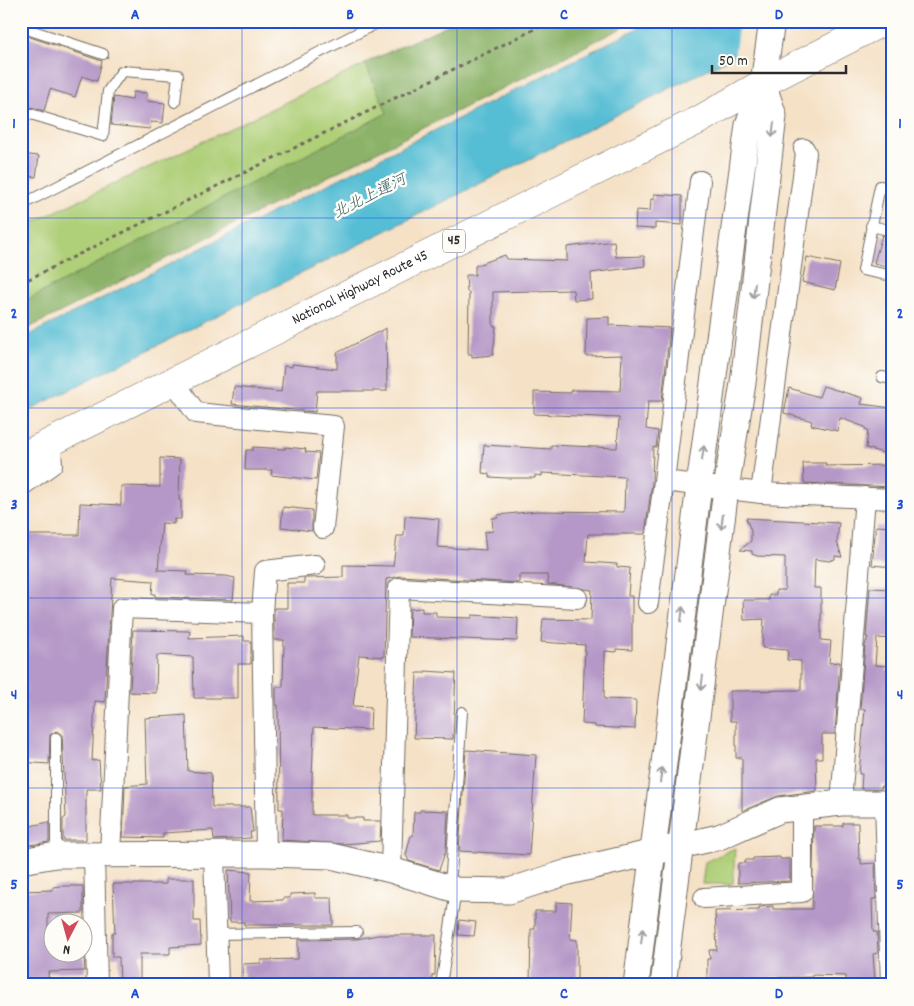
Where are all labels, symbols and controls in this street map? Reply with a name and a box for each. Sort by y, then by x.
text: A [131,4,140,27]
text: B [346,4,354,27]
text: C [560,4,568,27]
text: D [775,4,784,27]
scale bar [712,42,845,74]
text: 50 m [719,51,748,73]
text: 1 [12,113,16,136]
text: 1 [898,113,902,136]
one-way arrow [768,122,778,138]
water label: 北北上運河 [329,168,413,225]
road number: 45 [443,230,465,252]
street label: National Highway Route 45 [288,245,432,332]
one-way arrow [749,283,759,299]
text: 2 [11,303,18,326]
text: 2 [897,303,904,326]
one-way arrow [698,445,708,461]
text: 3 [10,494,18,517]
text: 3 [896,494,904,517]
one-way arrow [717,513,727,529]
one-way arrow [677,606,687,622]
one-way arrow [697,675,707,691]
text: 4 [11,684,17,707]
text: 4 [897,684,903,707]
one-way arrow [656,767,666,783]
text: 5 [10,874,18,897]
text: 5 [896,874,904,897]
north arrow [42,914,92,964]
one-way arrow [637,929,647,945]
text: N [62,939,71,959]
text: A [131,983,140,1006]
text: B [346,983,354,1006]
text: C [560,983,568,1006]
text: D [775,983,784,1006]

